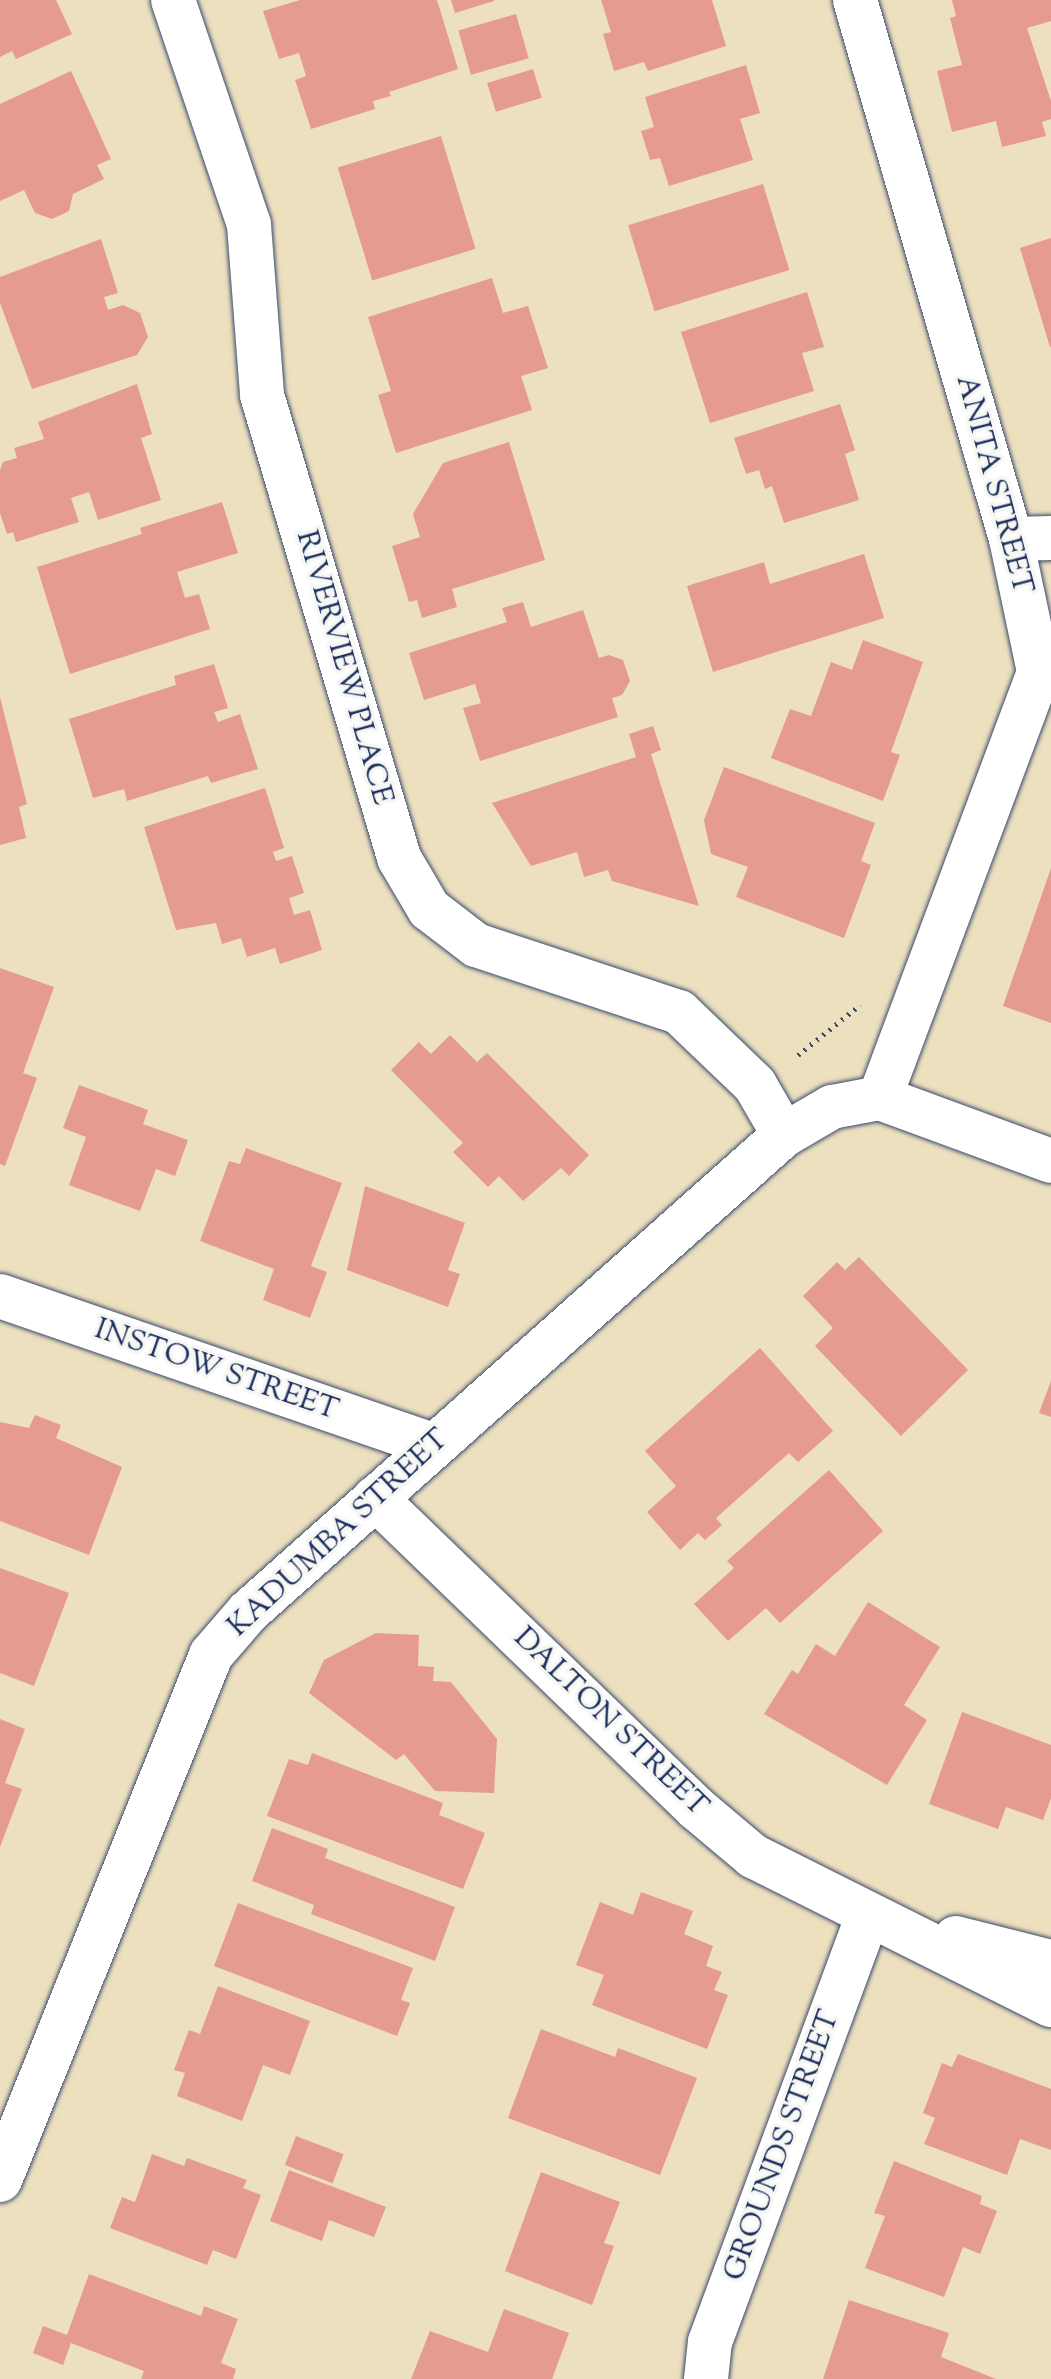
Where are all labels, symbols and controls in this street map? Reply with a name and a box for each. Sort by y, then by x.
street label: ANITA STREET [946,372,1040,598]
street label: RIVERVIEW PLACE [287,527,399,809]
street label: INSTOW STREET [89,1312,343,1430]
street label: KADUMBA STREET [221,1422,457,1646]
street label: DALTON STREET [505,1621,715,1825]
street label: GROUNDS STREET [717,2006,849,2286]

